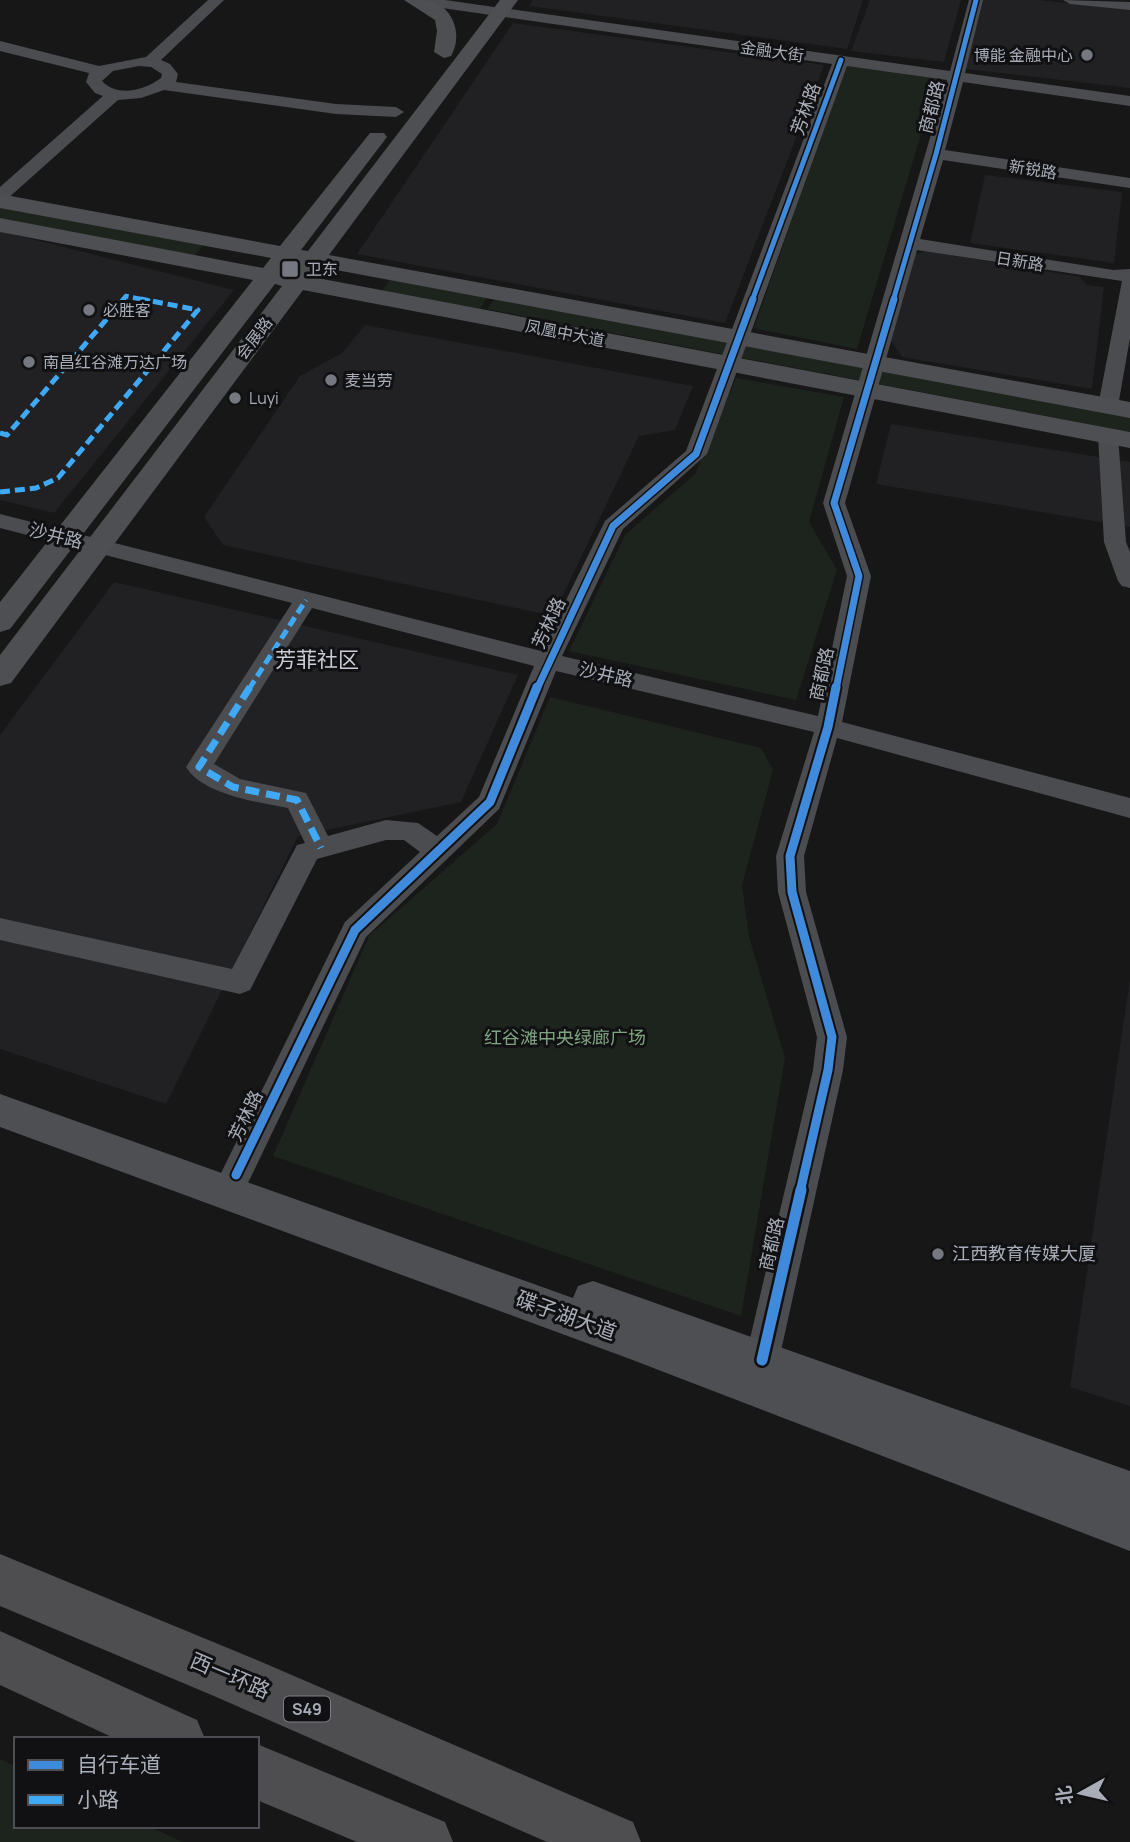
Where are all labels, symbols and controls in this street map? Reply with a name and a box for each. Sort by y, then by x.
street label: 金融大街 [739,36,805,66]
place label: 博能 金融中心 [974,44,1073,66]
marker: 博能 金融中心 [1079,47,1095,63]
street label: 商都路 [913,78,949,136]
street label: 芳林路 [785,79,826,138]
street label: 新锐路 [1008,154,1058,184]
street label: 日新路 [995,246,1045,276]
place label: 卫东 [306,258,338,280]
marker: 卫东 [280,259,300,279]
place label: 必胜客 [103,299,151,321]
marker: 必胜客 [81,302,97,318]
street label: 会展路 [231,312,277,364]
street label: 凤凰中大道 [524,315,606,351]
place label: 南昌红谷滩万达广场 [43,351,187,373]
marker: 南昌红谷滩万达广场 [21,354,37,370]
place label: 麦当劳 [345,369,393,391]
marker: 麦当劳 [323,372,339,388]
place label: Luyi [249,387,279,409]
marker: Luyi [227,390,243,406]
street label: 沙井路 [27,517,85,553]
street label: 芳林路 [526,593,570,652]
district label: 芳菲社区 [275,645,359,673]
street label: 商都路 [804,645,838,703]
street label: 沙井路 [577,656,635,692]
park label: 红谷滩中央绿廊广场 [484,1025,646,1049]
street label: 芳林路 [222,1086,268,1145]
street label: 商都路 [753,1215,789,1273]
place label: 江西教育传媒大厦 [952,1241,1096,1265]
marker: 江西教育传媒大厦 [930,1246,946,1262]
street label: 碟子湖大道 [512,1284,620,1346]
street label: 西一环路 [186,1646,275,1704]
road number: S49 [284,1696,330,1722]
legend [14,1737,259,1828]
text: 自行车道 [77,1750,161,1778]
north arrow [1046,1758,1116,1828]
text: 北 [1050,1784,1078,1807]
text: 小路 [77,1785,119,1813]

